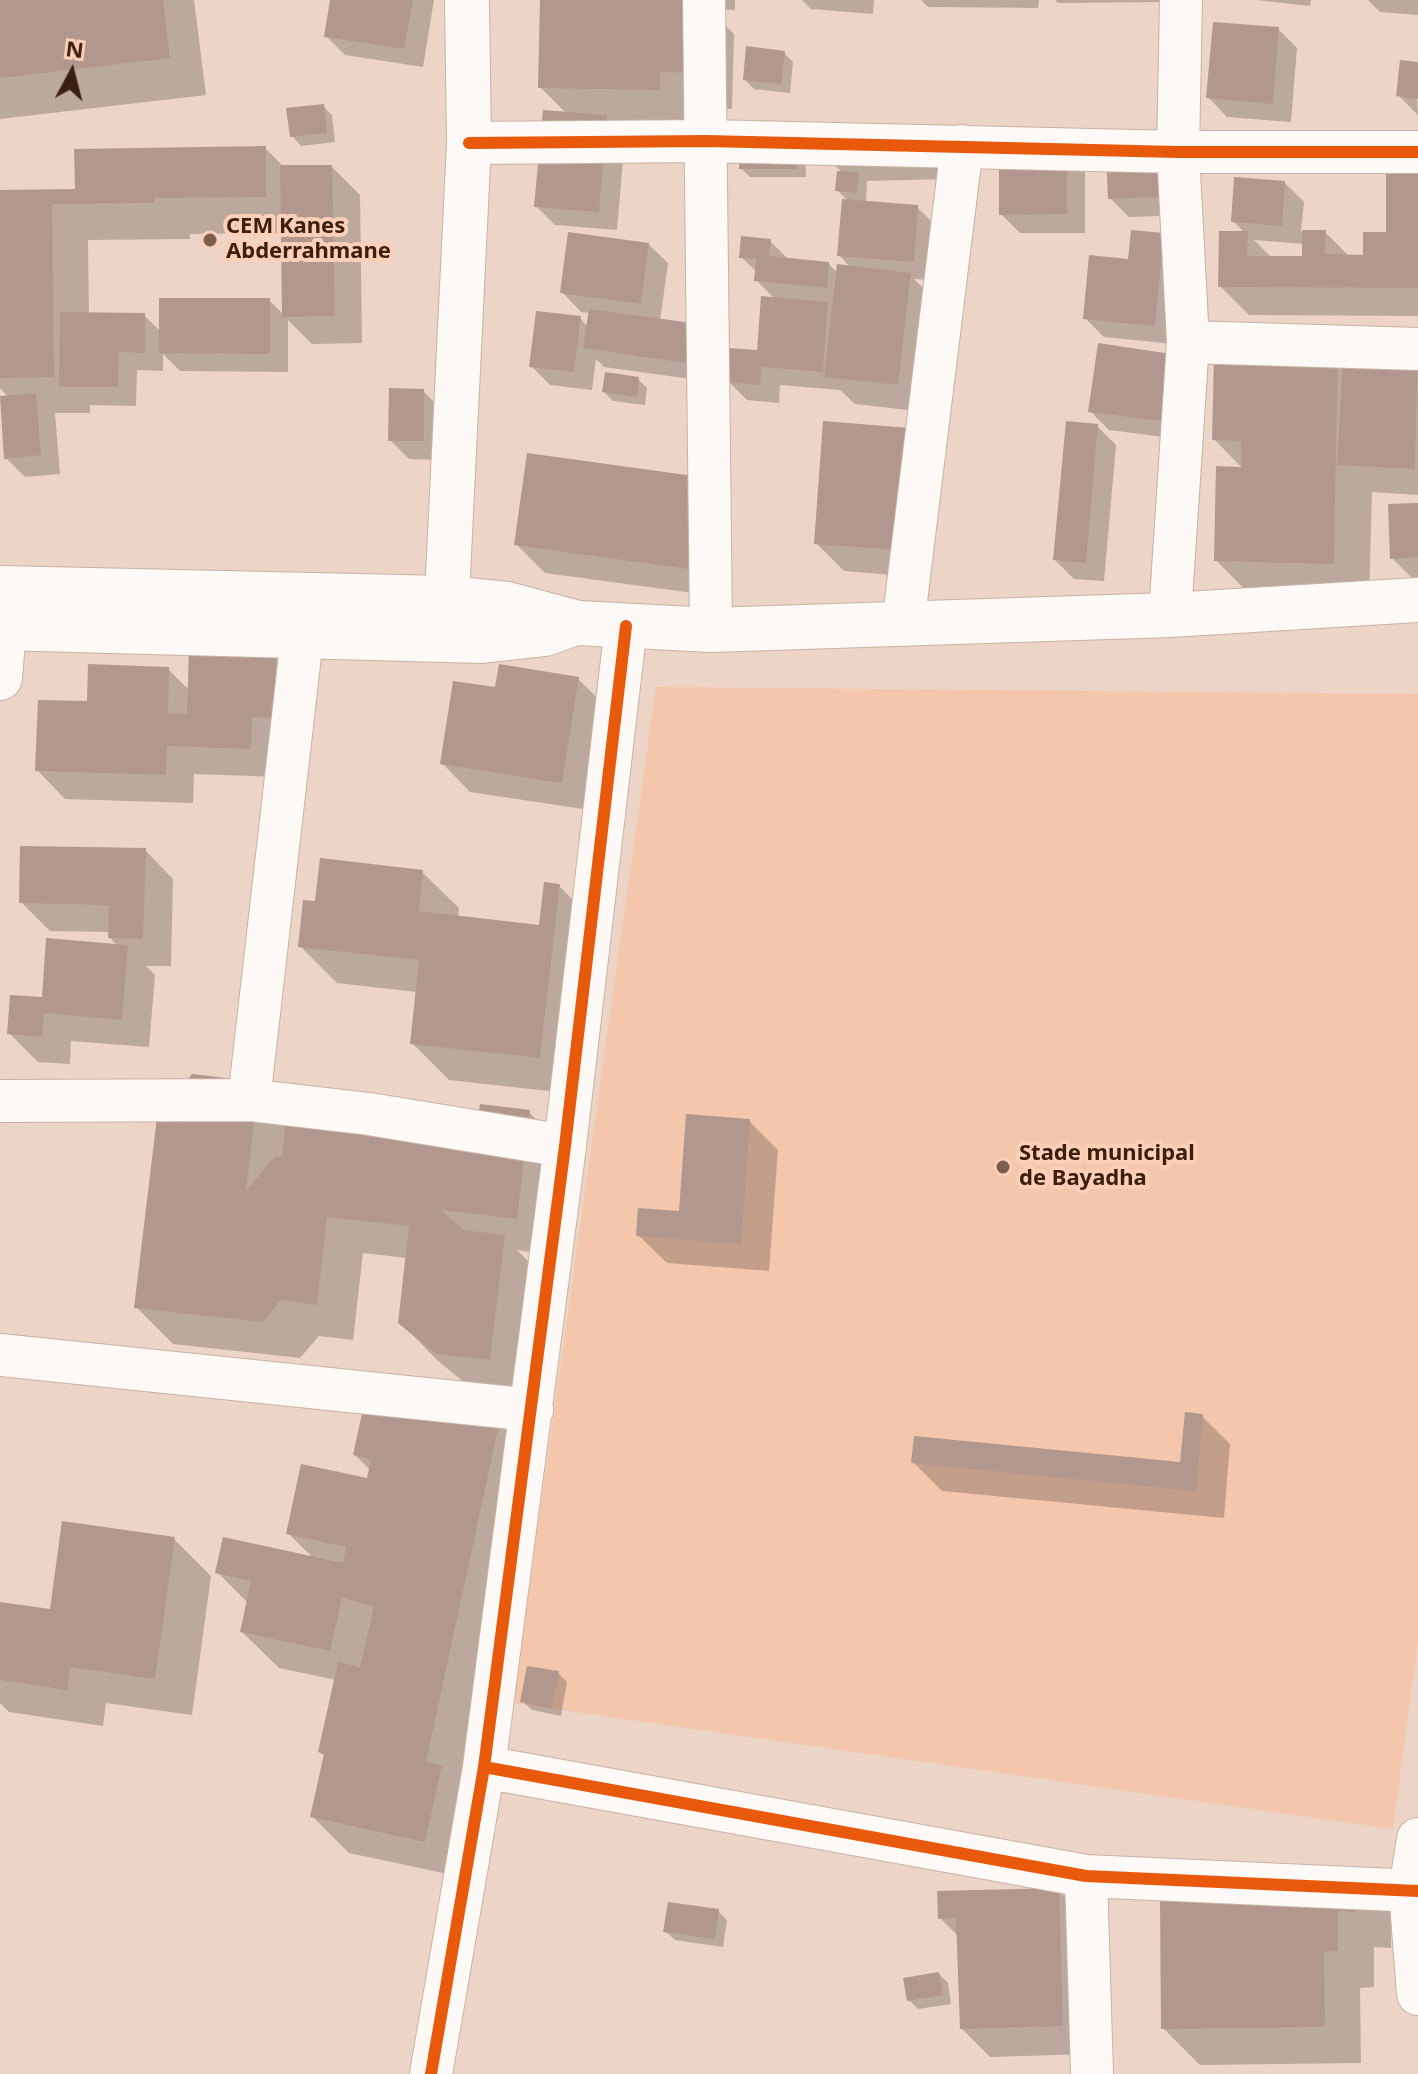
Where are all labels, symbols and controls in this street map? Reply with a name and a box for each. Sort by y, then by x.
north arrow [32,32,112,112]
text: N [64,32,86,64]
place label: CEM Kanes Abderrahmane [226,214,391,266]
marker: CEM Kanes Abderrahmane [201,231,219,249]
place label: Stade municipal de Bayadha [1019,1141,1195,1192]
marker: Stade municipal de Bayadha [994,1158,1012,1176]

